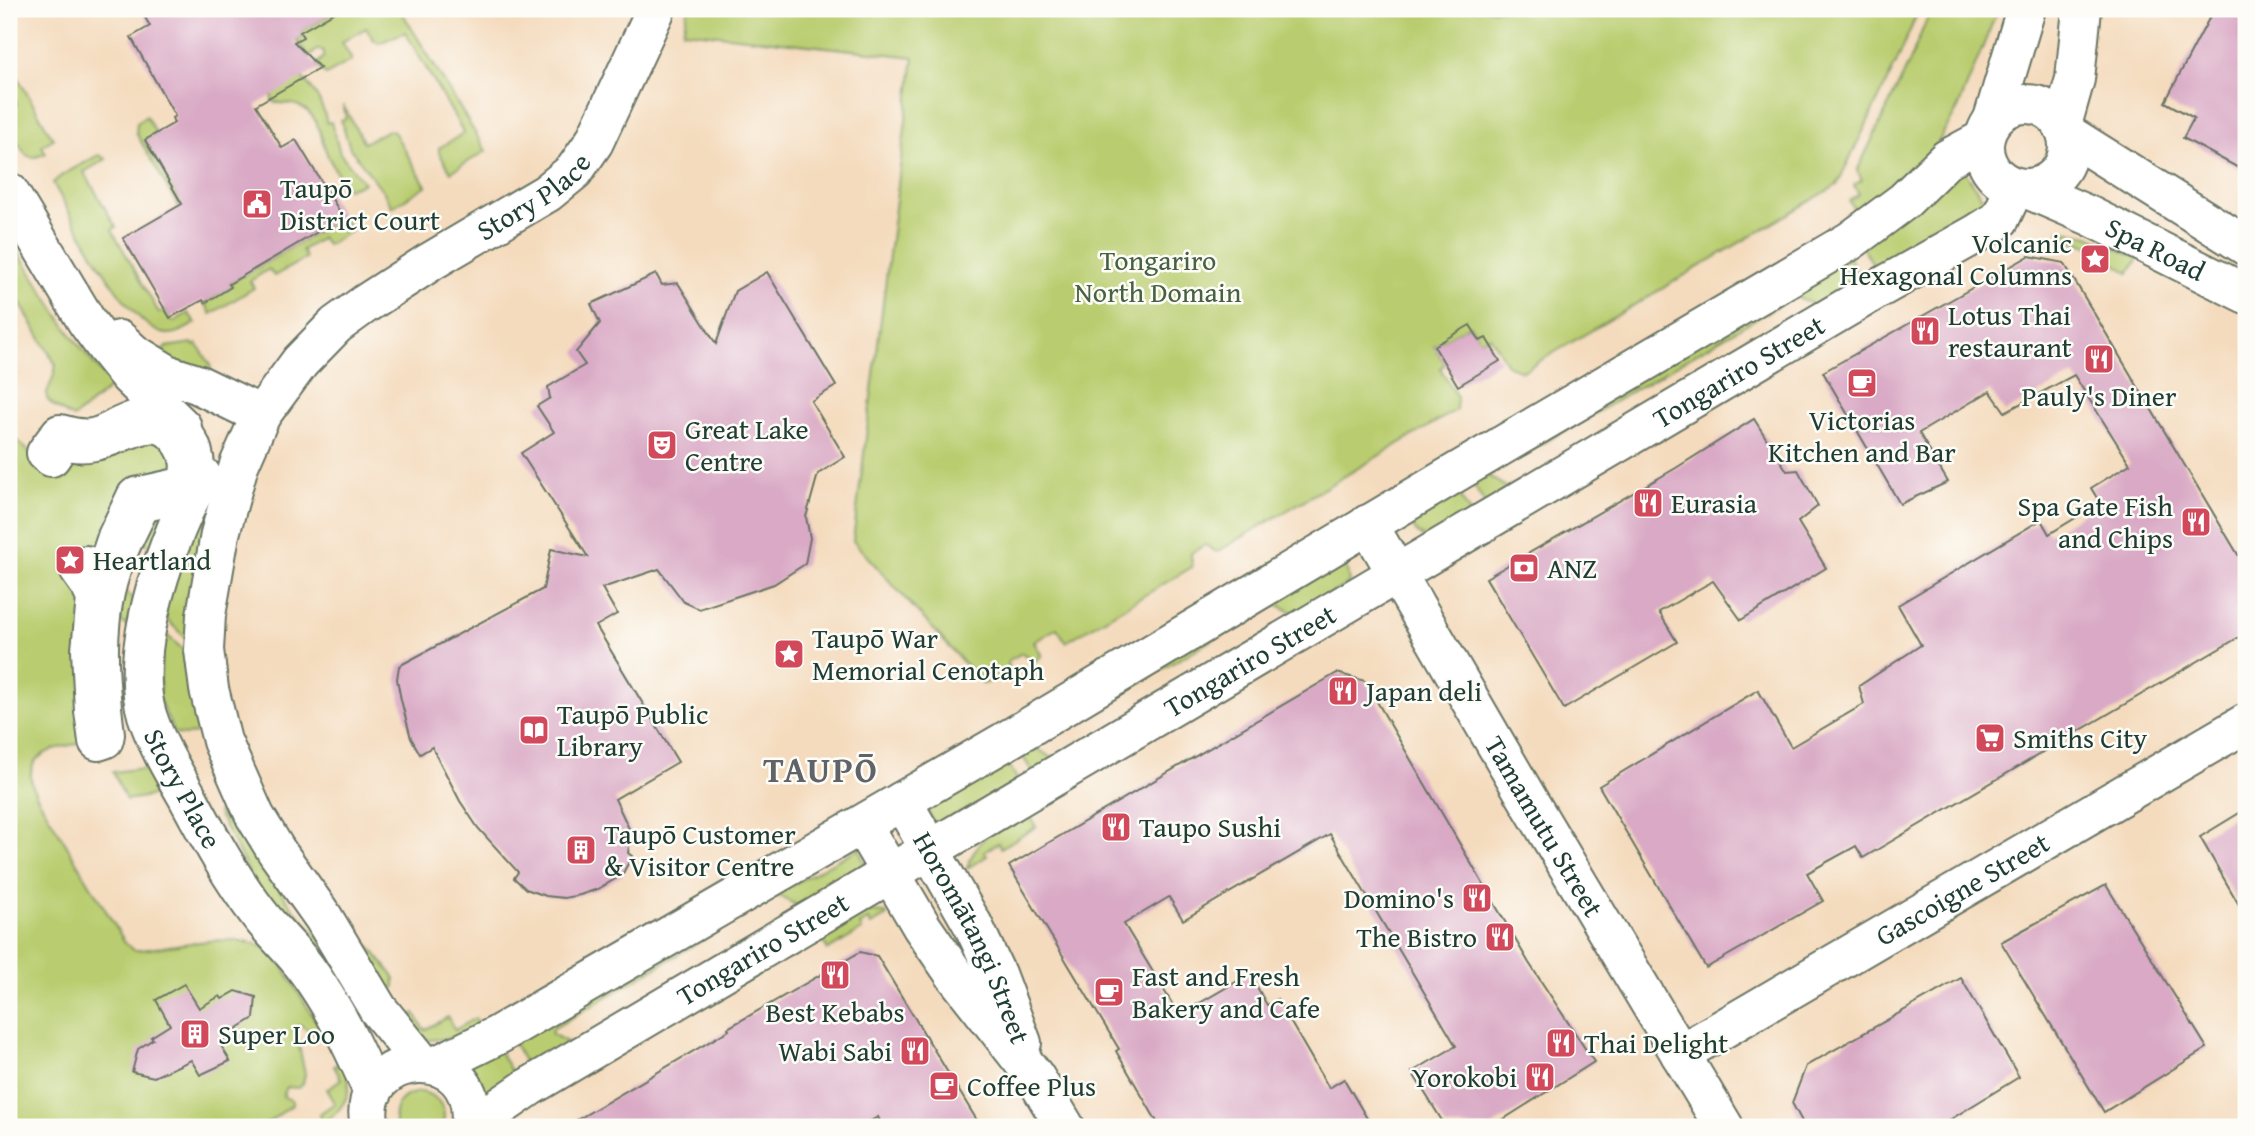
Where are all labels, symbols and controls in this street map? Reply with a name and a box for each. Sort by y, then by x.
street label: Story Place [469,144,601,250]
place label: Taupō District Court [280,167,440,240]
public building icon: Taupō District Court [240,187,274,221]
street label: Spa Road [2099,206,2213,291]
place label: Volcanic Hexagonal Columns [1840,222,2072,295]
park label: Tongariro North Domain [1075,239,1242,312]
place icon: Volcanic Hexagonal Columns [2078,242,2112,276]
place label: Lotus Thai restaurant [1948,294,2072,367]
street label: Tongariro Street [1645,304,1832,438]
restaurant icon: Lotus Thai restaurant [1908,314,1942,348]
restaurant icon: Pauly's Diner [2082,342,2116,376]
cafe icon: Victorias Kitchen and Bar [1845,366,1879,400]
place label: Pauly's Diner [2022,375,2177,416]
place label: Victorias Kitchen and Bar [1768,399,1956,472]
place label: Great Lake Centre [685,408,809,481]
theatre icon: Great Lake Centre [645,428,679,462]
place label: Eurasia [1671,482,1758,523]
place label: Spa Gate Fish and Chips [2018,485,2173,558]
restaurant icon: Eurasia [1631,486,1665,520]
restaurant icon: Spa Gate Fish and Chips [2179,505,2213,539]
place label: Heartland [93,539,211,580]
place icon: Heartland [53,543,87,577]
place label: ANZ [1547,547,1597,588]
bank icon: ANZ [1507,551,1541,585]
street label: Tongariro Street [1156,593,1343,727]
place label: Taupō War Memorial Cenotaph [812,617,1045,690]
place icon: Taupō War Memorial Cenotaph [772,637,806,671]
place label: Japan deli [1363,670,1482,711]
restaurant icon: Japan deli [1326,674,1360,708]
place label: Taupō Public Library [557,693,708,766]
library icon: Taupō Public Library [517,713,551,747]
place label: Smiths City [2013,717,2147,758]
supermarket icon: Smiths City [1973,721,2007,755]
street label: Story Place [134,722,233,856]
street label: Tamamutu Street [1475,728,1615,924]
district label: TAUPŌ [763,744,879,795]
place label: Taupo Sushi [1139,806,1281,847]
restaurant icon: Taupo Sushi [1099,810,1133,844]
place label: Taupō Customer & Visitor Centre [604,813,796,886]
street label: Gascoigne Street [1867,821,2057,955]
street label: Horomātangi Street [903,823,1041,1050]
building icon: Taupō Customer & Visitor Centre [564,833,598,867]
place label: Domino's [1344,877,1454,918]
street label: Tongariro Street [669,881,856,1015]
restaurant icon: Domino's [1460,881,1494,915]
place label: The Bistro [1356,916,1477,957]
restaurant icon: The Bistro [1483,920,1517,954]
place label: Fast and Fresh Bakery and Cafe [1132,955,1320,1028]
restaurant icon: Best Kebabs [818,958,852,992]
cafe icon: Fast and Fresh Bakery and Cafe [1092,975,1126,1009]
place label: Best Kebabs [765,991,905,1032]
place label: Super Loo [218,1013,335,1054]
building icon: Super Loo [178,1017,212,1051]
place label: Thai Delight [1584,1022,1728,1063]
restaurant icon: Thai Delight [1544,1026,1578,1060]
place label: Wabi Sabi [778,1030,892,1071]
restaurant icon: Wabi Sabi [898,1034,932,1068]
place label: Yorokobi [1412,1056,1517,1097]
restaurant icon: Yorokobi [1523,1060,1557,1094]
place label: Coffee Plus [967,1065,1096,1106]
cafe icon: Coffee Plus [927,1069,961,1103]

